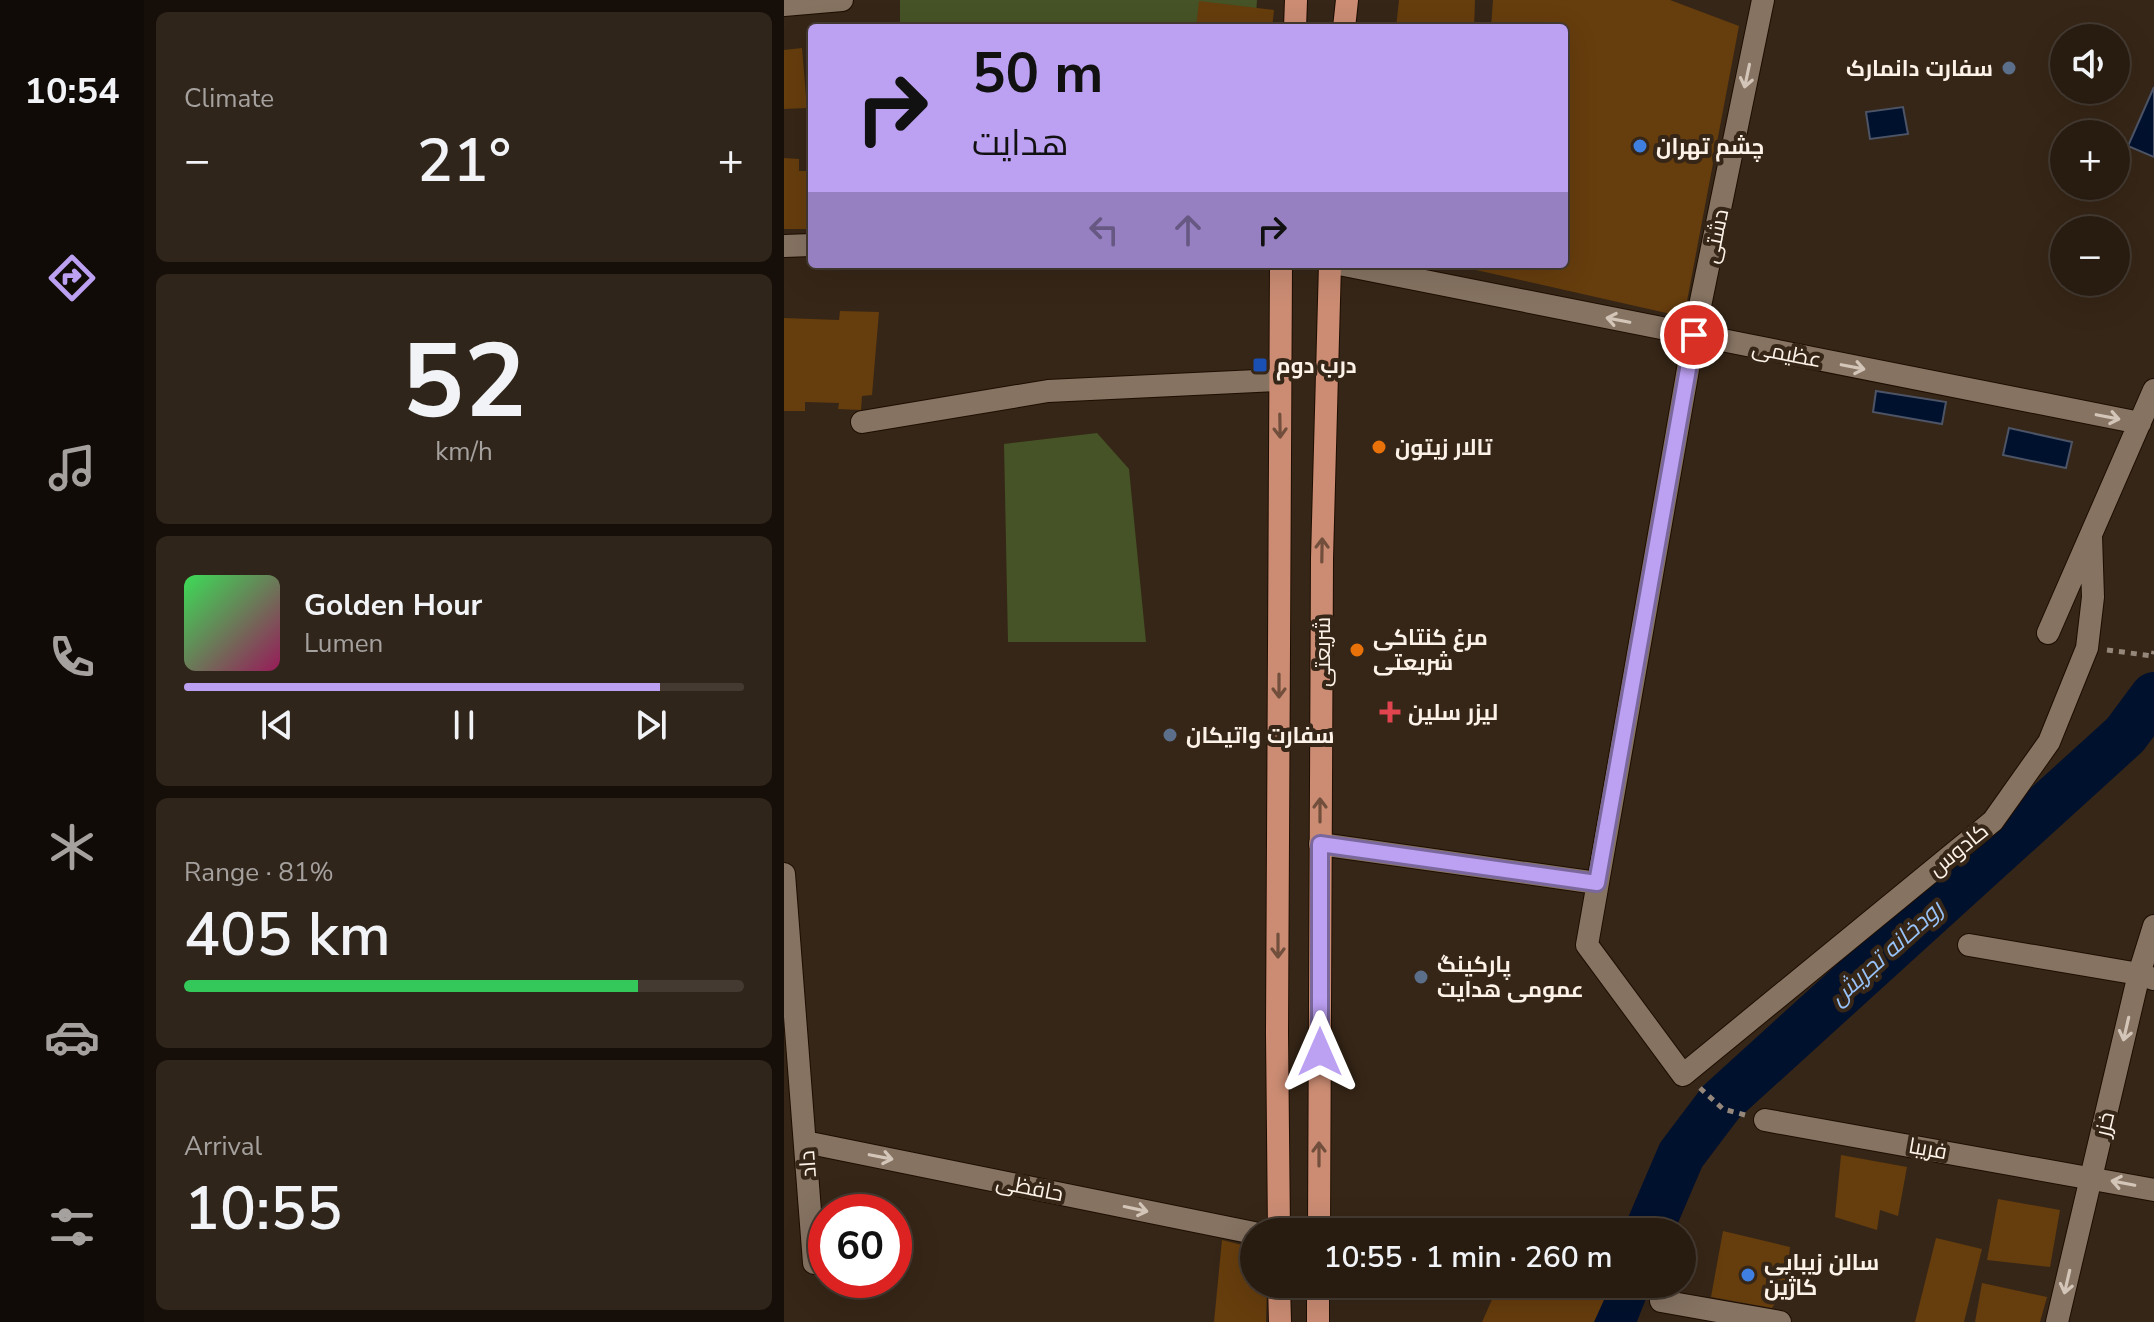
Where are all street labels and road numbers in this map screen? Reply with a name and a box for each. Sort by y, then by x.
street label: دشتی [1696,206,1736,266]
street label: عظیمی [1749,333,1824,375]
street label: شریعتی [1308,617,1338,687]
street label: کادوس [1922,816,1995,883]
street label: خزر [2087,1109,2122,1142]
street label: فریبا [1906,1131,1950,1167]
street label: داد [792,1149,824,1179]
street label: حافظی [994,1167,1066,1209]

